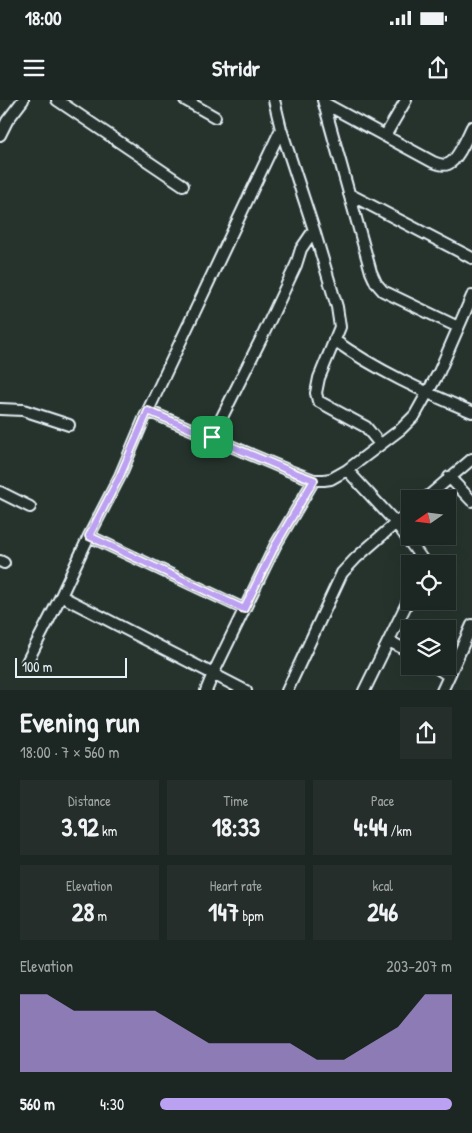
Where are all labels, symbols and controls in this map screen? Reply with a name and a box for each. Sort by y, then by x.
text: 18:00 [25,5,62,31]
text: Stridr [212,53,260,83]
icon: menu [20,54,48,82]
icon: share [424,54,452,82]
pin [191,416,233,458]
icon: arrive [198,423,226,451]
north arrow [401,490,456,545]
map controls [401,490,456,675]
button: locate [401,555,456,610]
button: layers [401,620,456,675]
scale bar [15,656,128,679]
text: 100 m [22,657,52,676]
text: Evening run [20,703,140,741]
button: share [400,707,452,759]
text: 18:00 · 7 × 560 m [20,741,119,763]
text: Distance [68,791,111,810]
text: Time [224,791,248,810]
text: Pace [371,791,394,810]
text: 3.92 [61,810,99,844]
text: 18:33 [212,810,260,844]
text: 4:44 [353,810,387,844]
text: km [99,821,117,840]
text: /km [387,821,412,840]
text: Elevation [66,876,113,895]
text: Heart rate [210,876,262,895]
text: kcal [372,876,393,895]
text: 28 [72,895,94,929]
text: 147 [208,895,239,929]
text: 246 [367,895,398,929]
text: m [94,906,107,925]
text: bpm [239,906,264,925]
text: Elevation [20,955,73,977]
text: 203–207 m [386,955,452,977]
text: 560 m [20,1093,55,1115]
text: 4:30 [100,1093,124,1115]

